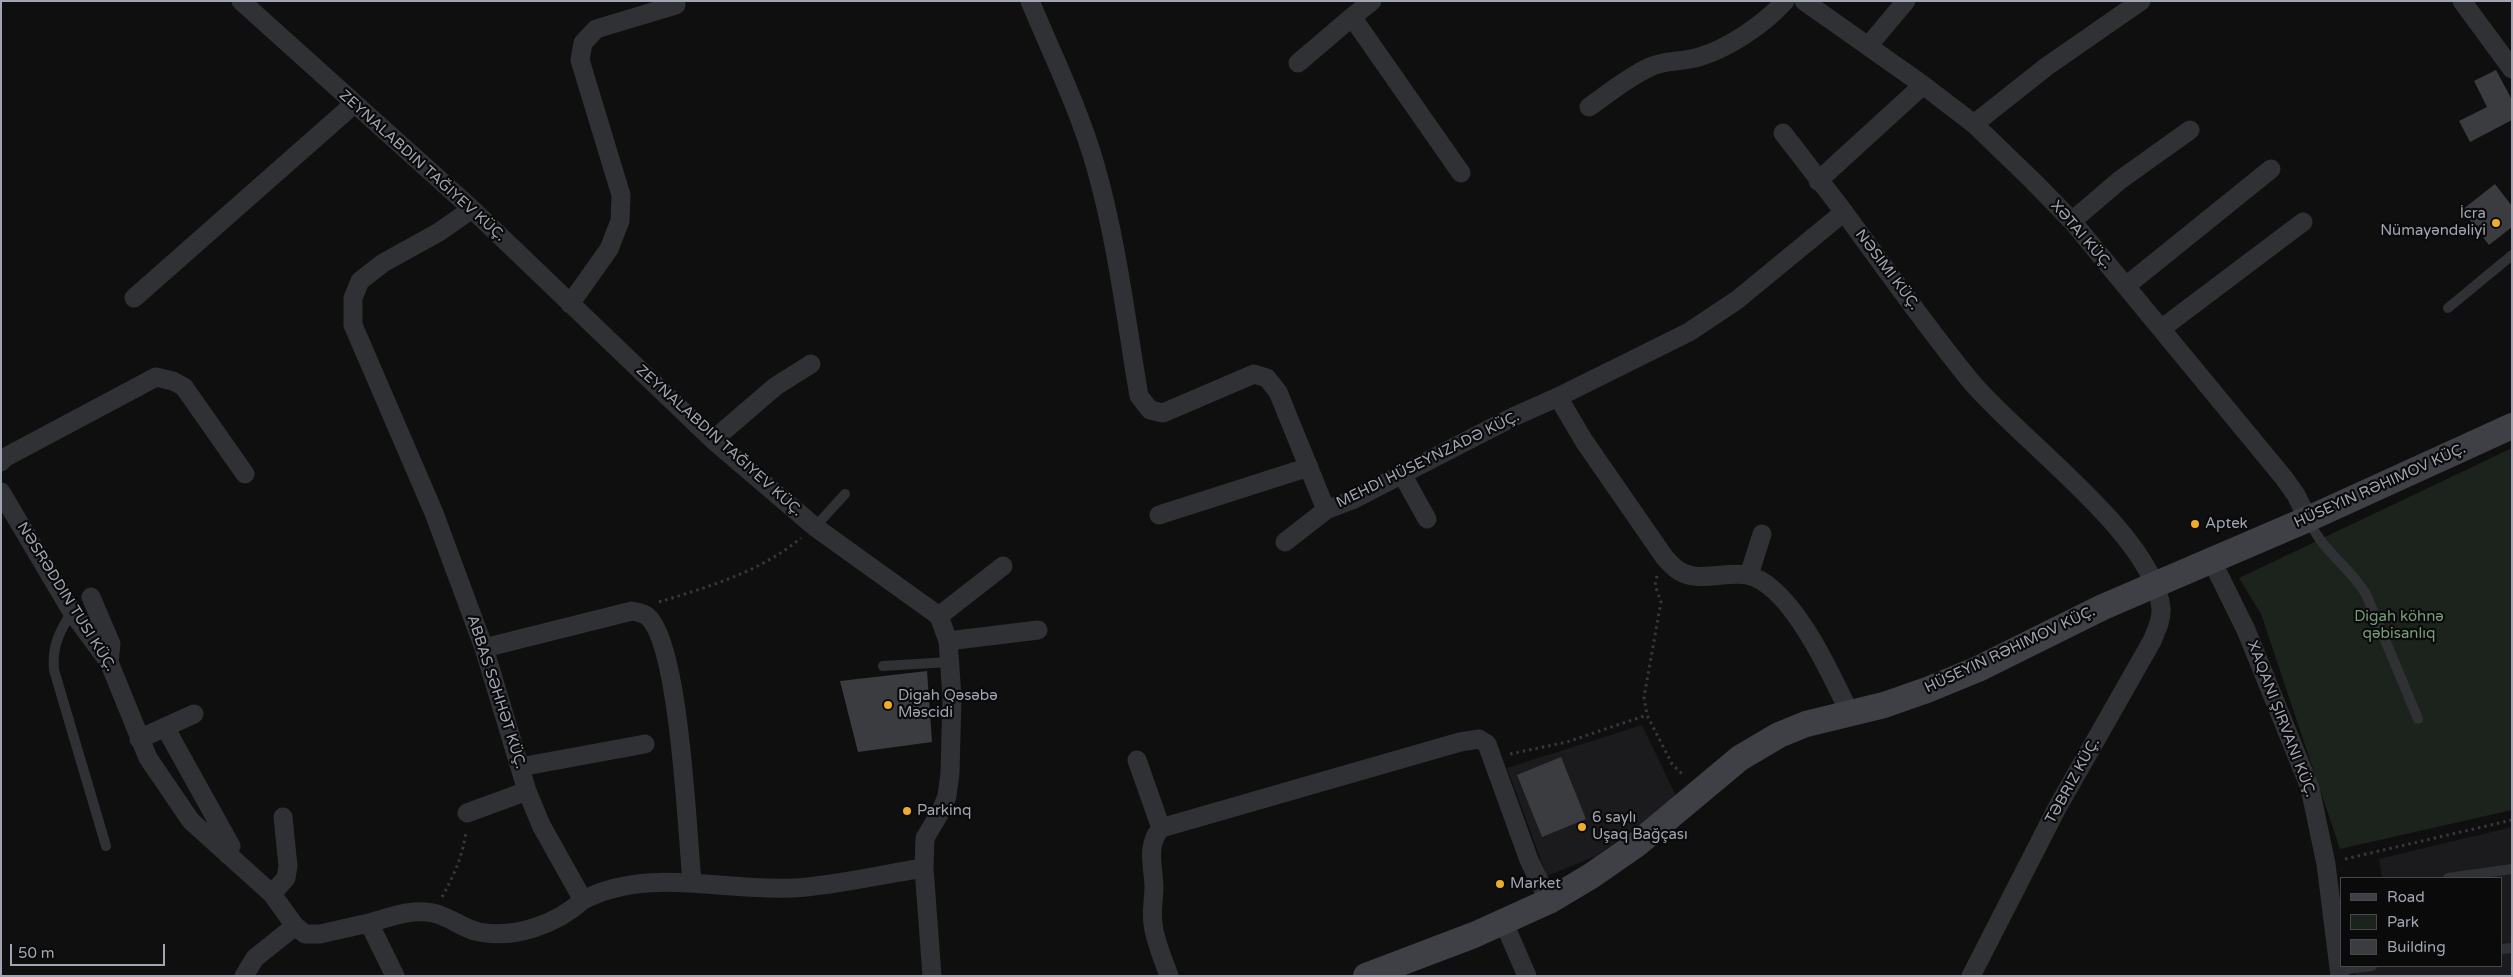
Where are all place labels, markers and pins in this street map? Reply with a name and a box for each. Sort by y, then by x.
place label: İcra Nümayəndəliyi [2380,205,2486,240]
marker: İcra Nümayəndəliyi [2490,217,2502,229]
place label: Aptek [2205,515,2248,533]
marker: Aptek [2189,518,2201,530]
place label: Digah Qəsəbə Məscidi [898,687,998,722]
marker: Digah Qəsəbə Məscidi [882,699,894,711]
place label: Parkinq [917,802,971,820]
marker: Parkinq [901,805,913,817]
place label: 6 saylı Uşaq Bağçası [1592,809,1688,844]
marker: 6 saylı Uşaq Bağçası [1576,821,1588,833]
place label: Market [1510,875,1561,893]
marker: Market [1494,878,1506,890]

